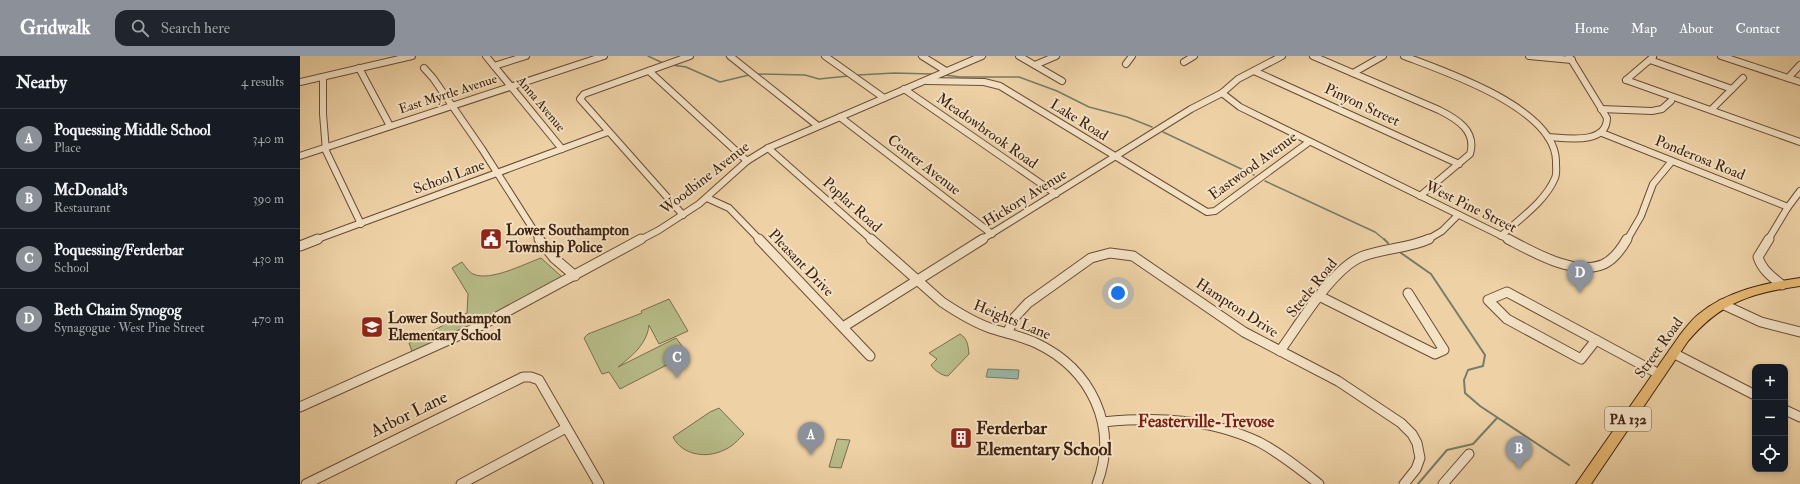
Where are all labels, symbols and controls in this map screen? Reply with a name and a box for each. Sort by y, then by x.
search box [115,10,395,46]
text: Gridwalk [20,16,91,40]
icon: search [129,17,151,39]
text: Search here [161,19,230,38]
text: Home [1574,20,1609,37]
text: Map [1631,20,1657,37]
text: About [1679,20,1713,37]
text: Contact [1735,20,1780,37]
street label: East Myrtle Avenue [397,70,500,118]
text: Nearby [16,72,67,93]
street label: Anna Avenue [513,72,569,135]
text: 4 results [241,74,284,90]
street label: Pinyon Street [1321,79,1403,131]
street label: Meadowbrook Road [933,89,1042,173]
street label: Lake Road [1046,95,1112,146]
text: Poquessing Middle School [54,121,211,140]
street label: Eastwood Avenue [1205,128,1301,204]
street label: Center Avenue [883,130,965,200]
text: A [25,131,33,147]
text: 340 m [253,131,284,147]
street label: Ponderosa Road [1652,131,1748,185]
street label: Woodbine Avenue [656,137,753,219]
text: Place [54,140,81,156]
street label: School Lane [411,155,487,199]
street label: Hickory Avenue [980,165,1070,231]
street label: Poplar Road [818,173,886,238]
street label: West Pine Street [1421,176,1520,237]
text: McDonald's [54,181,127,200]
text: B [25,191,33,207]
text: 390 m [253,191,284,207]
text: Restaurant [54,200,110,216]
place label: Lower Southampton Township Police [505,221,630,258]
street label: Pleasant Drive [764,225,838,301]
public building icon: Lower Southampton Township Police [478,226,504,252]
text: Poquessing/Ferderbar [54,241,184,260]
text: C [24,251,34,267]
text: 430 m [253,251,284,267]
street label: Steele Road [1282,254,1342,321]
text: School [54,260,89,276]
pin: D [1567,260,1593,293]
street label: Hampton Drive [1191,274,1282,343]
your location [1108,283,1128,303]
street label: Heights Lane [971,296,1053,344]
text: Beth Chaim Synogog [54,301,182,320]
place label: Lower Southampton Elementary School [388,309,512,346]
text: D [24,311,34,327]
text: 470 m [252,311,284,327]
street label: Street Road [1631,313,1688,382]
school or university icon: Lower Southampton Elementary School [359,314,385,340]
text: Synagogue · West Pine Street [54,320,204,336]
pin: C [664,345,690,378]
map controls [1752,364,1788,472]
button: + [1752,364,1788,400]
street label: Arbor Lane [366,385,452,443]
button: − [1752,400,1788,436]
road number: PA 132 [1605,407,1651,431]
district label: Feasterville-Trevose [1138,411,1275,432]
place label: Ferderbar Elementary School [976,417,1112,461]
pin: A [798,422,824,455]
building icon: Ferderbar Elementary School [948,425,974,451]
pin: B [1506,436,1532,469]
button: locate [1752,436,1788,472]

